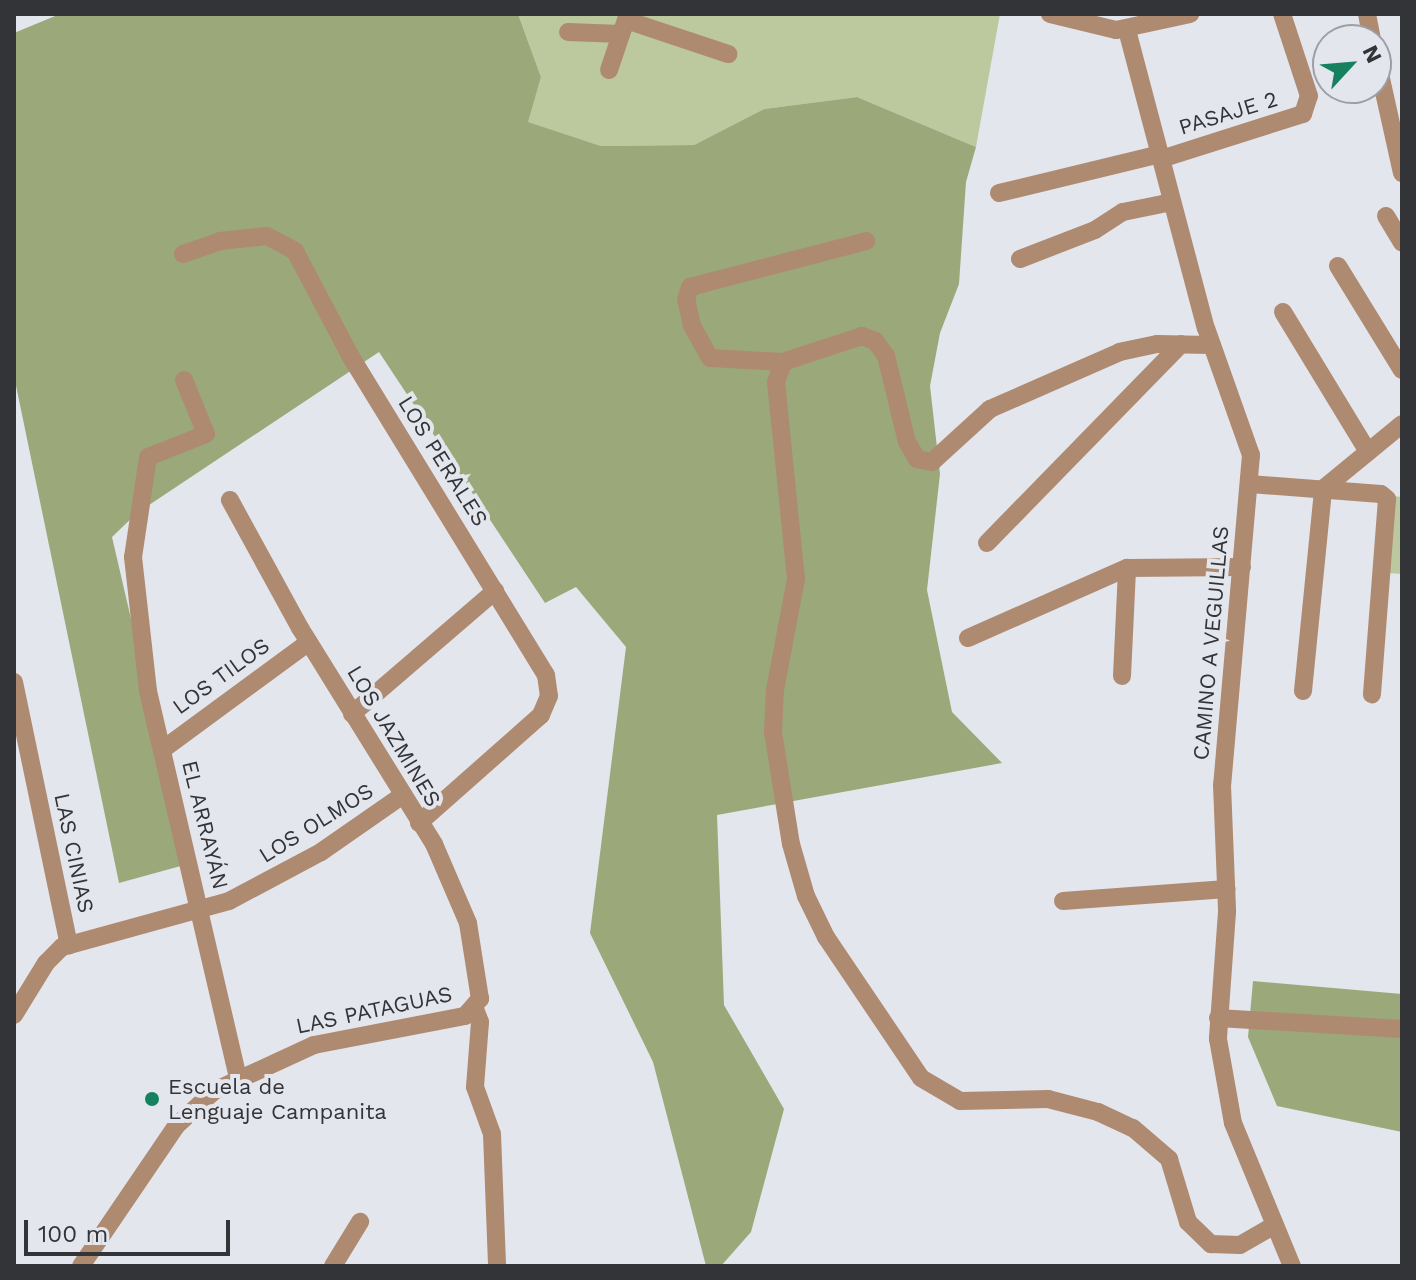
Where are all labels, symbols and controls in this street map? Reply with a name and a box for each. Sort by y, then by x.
north arrow [1312,24,1392,104]
text: N [1357,41,1387,67]
street label: PASAJE 2 [1175,85,1281,141]
street label: LOS PERALES [392,391,494,531]
street label: CAMINO A VEGUILLAS [1187,523,1235,763]
street label: LOS TILOS [167,632,275,720]
street label: LOS JAZMINES [341,660,447,812]
street label: EL ARRAYÁN [176,757,234,893]
street label: LOS OLMOS [254,777,378,869]
street label: LAS CINIAS [48,791,100,915]
street label: LAS PATAGUAS [294,981,454,1039]
place label: Escuela de Lenguaje Campanita [168,1073,387,1124]
marker: Escuela de Lenguaje Campanita [143,1090,161,1108]
scale bar [28,1204,234,1254]
text: 100 m [38,1220,108,1248]

